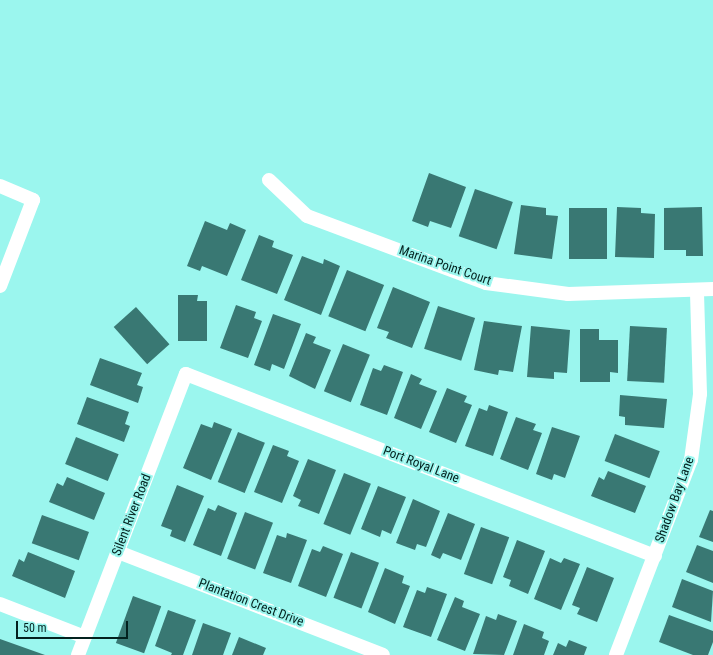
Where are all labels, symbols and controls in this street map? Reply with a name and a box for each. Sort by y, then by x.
street label: Marina Point Court [397,243,493,289]
street label: Port Royal Lane [381,443,461,487]
street label: Shadow Bay Lane [652,455,698,545]
street label: Silent River Road [109,472,155,558]
street label: Plantation Crest Drive [196,576,306,630]
scale bar [18,613,130,639]
text: 50 m [23,621,47,635]

